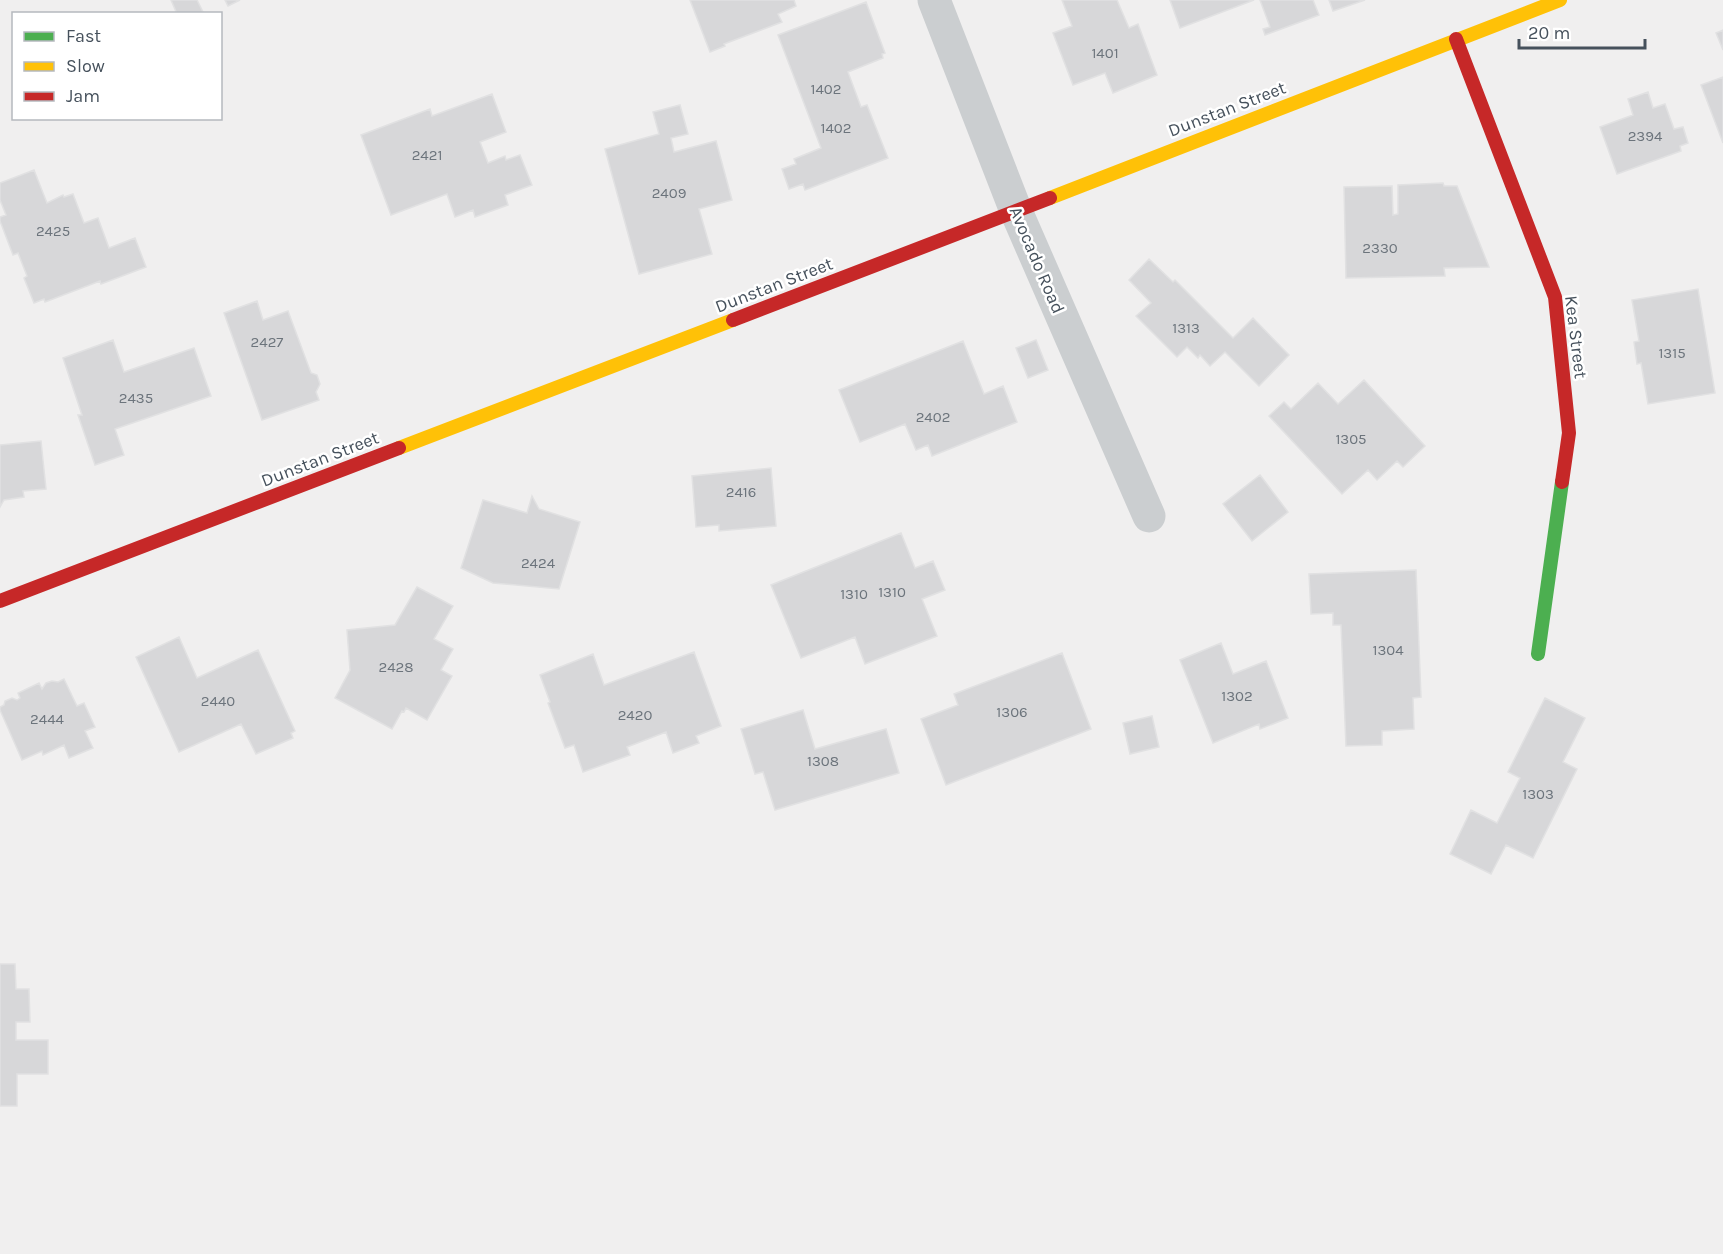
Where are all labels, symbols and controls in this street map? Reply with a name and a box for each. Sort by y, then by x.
legend [12,12,222,120]
scale bar [1519,12,1645,50]
text: 20 m [1528,22,1570,44]
text: Fast [66,25,101,47]
house number: 1401 [1091,44,1119,62]
text: Slow [66,55,105,77]
street label: Dunstan Street [1165,76,1289,142]
house number: 1402 [811,80,841,98]
text: Jam [66,85,100,107]
house number: 1402 [821,119,851,137]
house number: 2394 [1628,127,1663,145]
house number: 2421 [412,146,442,164]
house number: 2409 [652,184,686,202]
street label: Avocado Road [1005,203,1069,317]
house number: 2425 [36,222,70,240]
house number: 2330 [1362,239,1398,257]
street label: Dunstan Street [712,252,836,318]
street label: Kea Street [1560,294,1592,380]
house number: 1313 [1172,319,1200,337]
house number: 2427 [251,333,283,351]
house number: 1315 [1658,344,1686,362]
house number: 2435 [119,389,153,407]
house number: 2402 [916,408,950,426]
street label: Dunstan Street [258,426,382,492]
house number: 1305 [1335,430,1367,448]
house number: 2416 [726,483,756,501]
house number: 2424 [521,554,556,572]
house number: 1310 [878,583,906,601]
house number: 1310 [840,585,868,603]
house number: 1304 [1372,641,1404,659]
house number: 2428 [379,658,413,676]
house number: 1302 [1221,687,1253,705]
house number: 2440 [201,692,235,710]
house number: 1306 [996,703,1028,721]
house number: 2420 [618,706,652,724]
house number: 2444 [30,710,65,728]
house number: 1308 [807,752,839,770]
house number: 1303 [1522,785,1554,803]

